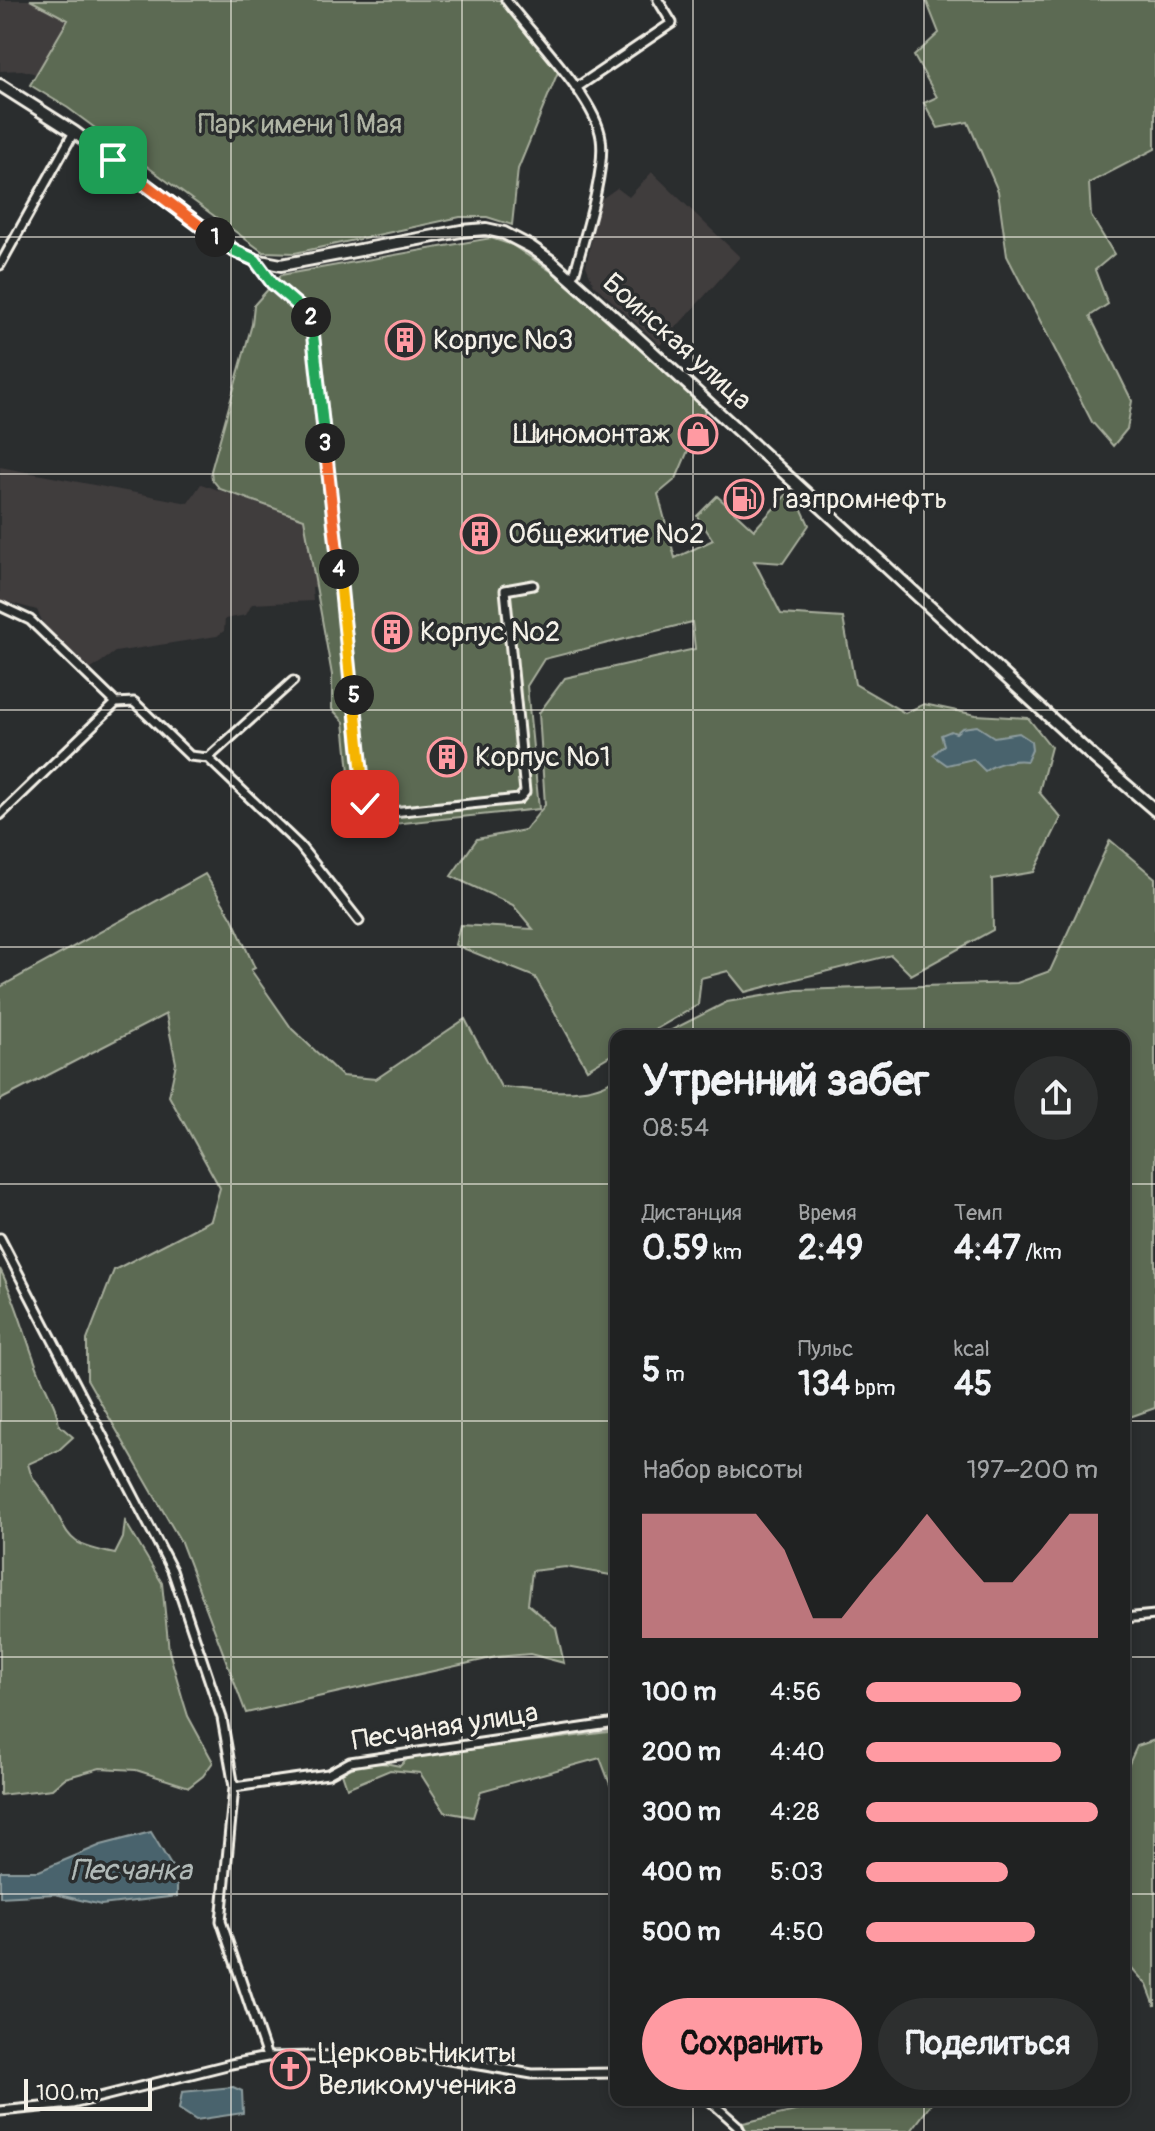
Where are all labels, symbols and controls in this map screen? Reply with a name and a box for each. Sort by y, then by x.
park label: Парк имени 1 Мая [198,107,402,142]
pin [79,126,147,194]
icon: arrive [91,138,135,182]
pin: 1 [195,217,235,257]
text: 1 [211,223,219,251]
street label: Боинская улица [595,266,759,418]
pin: 2 [291,297,331,337]
text: 2 [305,303,317,331]
building icon: Корпус №3 [384,319,426,361]
place label: Корпус №3 [433,323,573,358]
shop icon: Шиномонтаж [677,413,719,455]
place label: Шиномонтаж [513,417,670,452]
pin: 3 [305,423,345,463]
text: 3 [319,429,331,457]
fuel station icon: Газпромнефть [723,478,765,520]
place label: Газпромнефть [772,482,947,517]
building icon: Общежитие №2 [459,513,501,555]
place label: Общежитие №2 [508,517,705,552]
pin: 4 [319,549,359,589]
text: 4 [333,555,345,583]
building icon: Корпус №2 [371,611,413,653]
place label: Корпус №2 [420,615,560,650]
pin: 5 [334,675,374,715]
text: 5 [348,681,360,709]
building icon: Корпус №1 [426,736,468,778]
place label: Корпус №1 [475,740,611,775]
pin [331,770,399,838]
icon: check [343,782,387,826]
text: Утренний забег [642,1054,929,1109]
button: share [1014,1056,1098,1140]
text: 08:54 [642,1112,709,1144]
text: Дистанция [642,1199,742,1227]
text: Время [798,1199,857,1227]
text: Темп [954,1199,1003,1227]
text: 0.59 [642,1227,709,1270]
text: 2:49 [798,1227,863,1270]
text: 4:47 [954,1227,1021,1270]
text: km [709,1238,742,1266]
text: /km [1021,1238,1062,1266]
text: Пульс [798,1335,853,1363]
text: kcal [954,1335,990,1363]
text: 5 [642,1349,660,1392]
text: m [660,1360,685,1388]
text: 134 [798,1363,850,1406]
text: 45 [954,1363,992,1406]
text: bpm [850,1374,896,1402]
text: Набор высоты [642,1454,803,1486]
text: 197–200 m [967,1454,1098,1486]
text: 100 m [642,1676,716,1708]
text: 4:56 [770,1676,821,1708]
street label: Песчаная улица [349,1695,541,1759]
text: 200 m [642,1736,721,1768]
text: 4:40 [770,1736,825,1768]
text: 300 m [642,1796,721,1828]
text: 4:28 [770,1796,820,1828]
water label: Песчанка [70,1852,194,1889]
text: 400 m [642,1856,721,1888]
text: 5:03 [770,1856,823,1888]
text: 500 m [642,1916,720,1948]
text: 4:50 [770,1916,824,1948]
button: Сохранить [642,1998,862,2090]
button: Поделиться [878,1998,1098,2090]
place label: Церковь Никиты Великомученика [318,2036,517,2103]
church icon: Церковь Никиты Великомученика [269,2048,311,2090]
scale bar [24,2075,152,2111]
text: 100 m [36,2079,99,2107]

